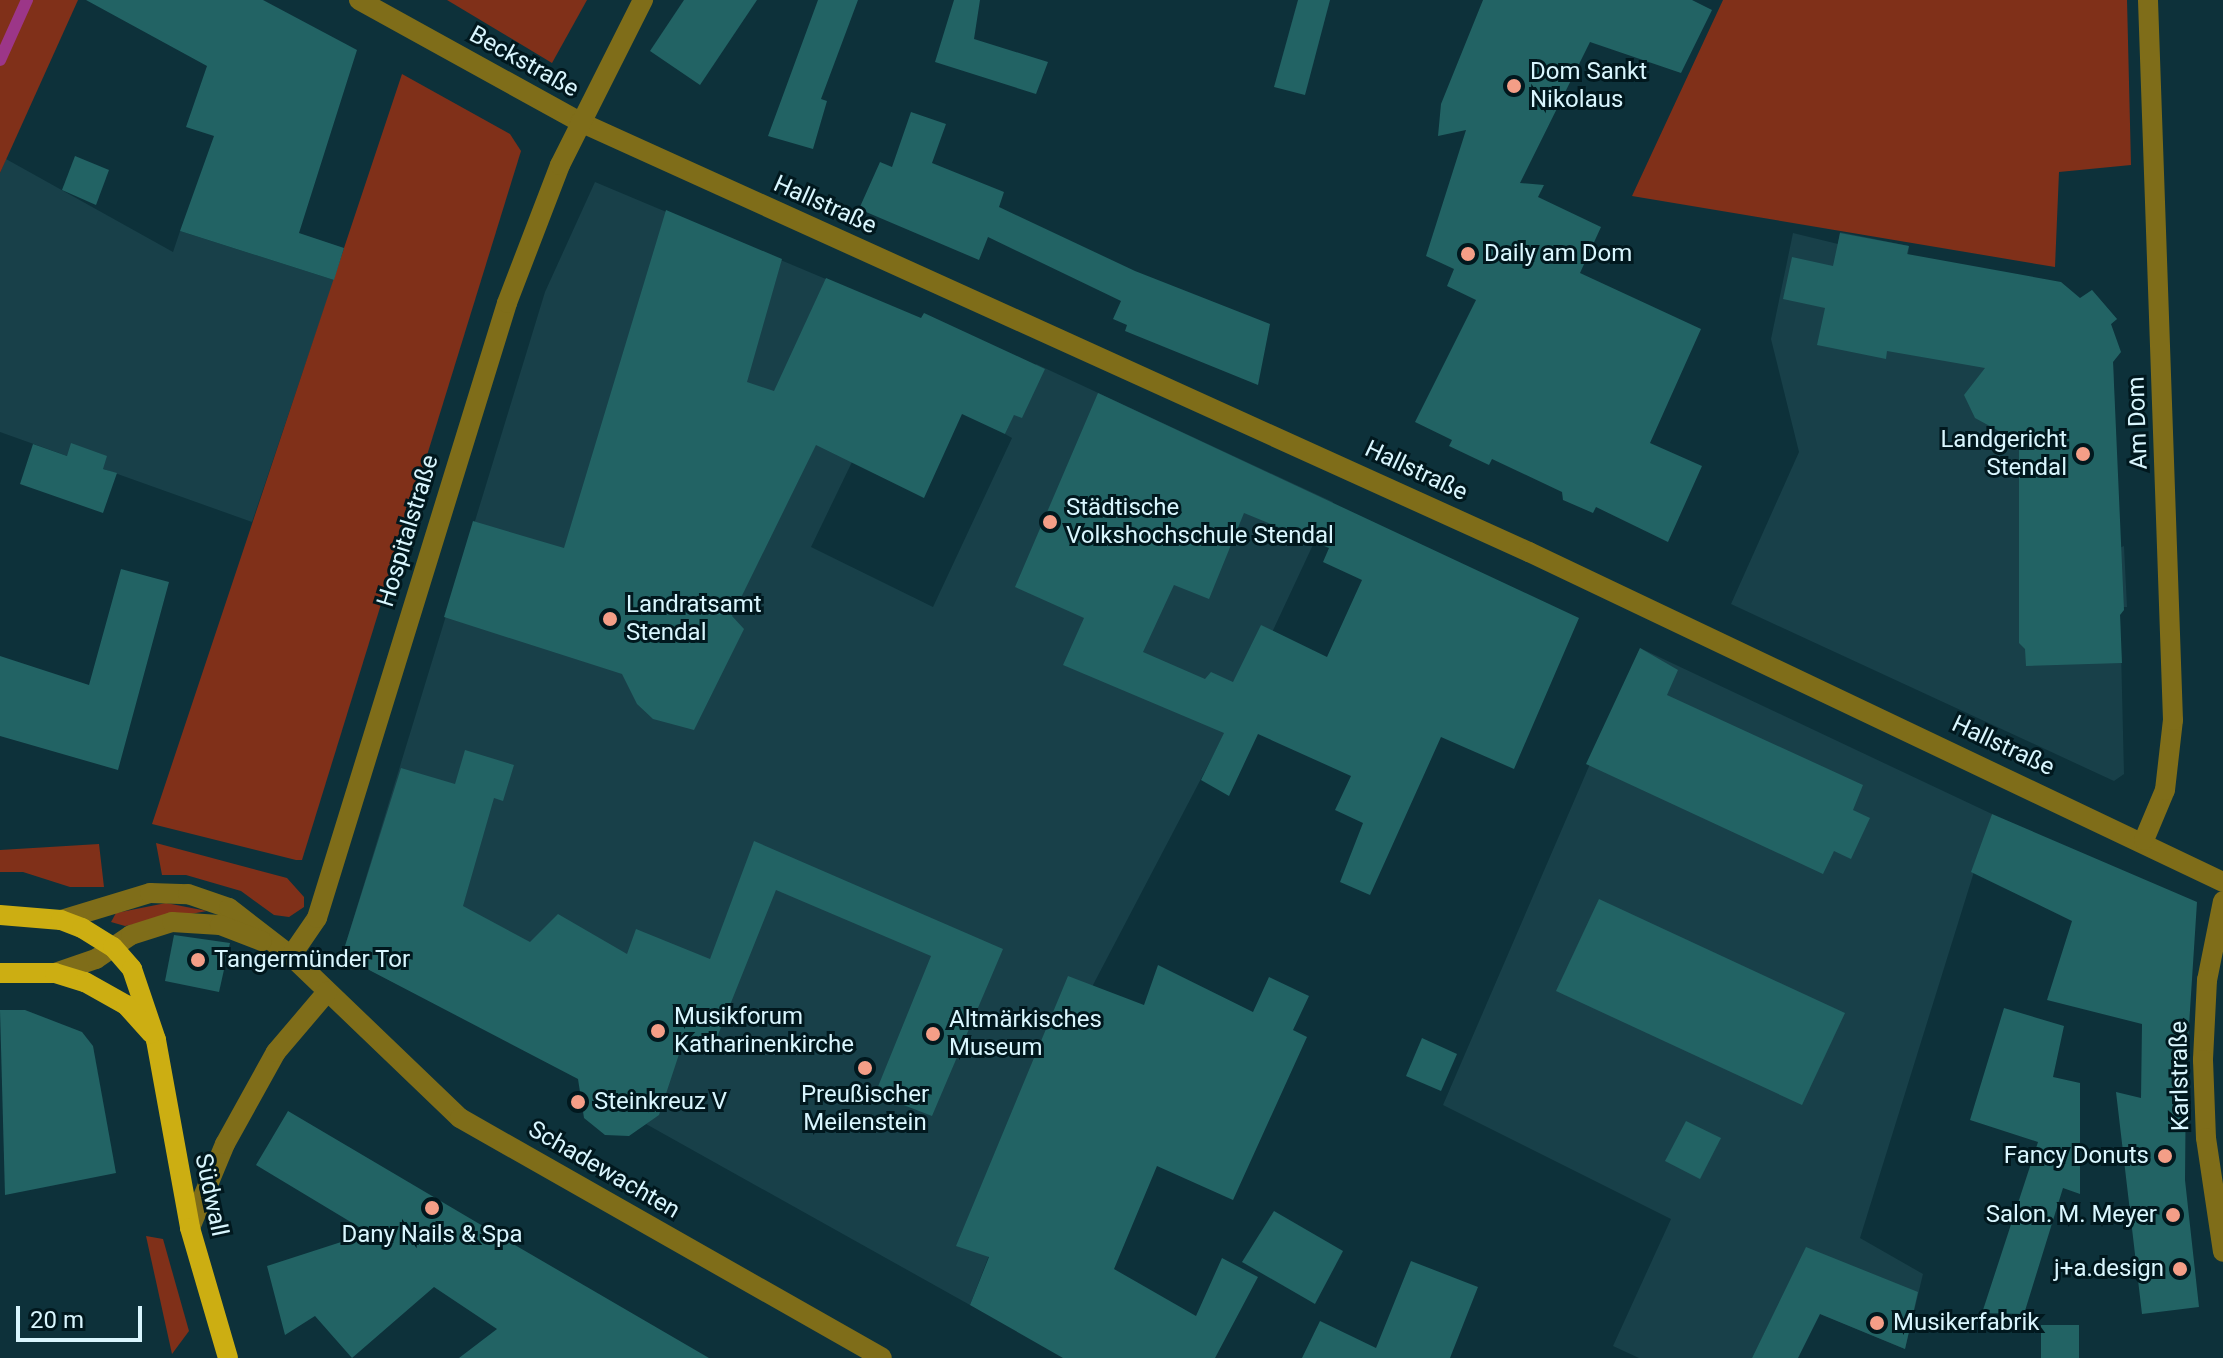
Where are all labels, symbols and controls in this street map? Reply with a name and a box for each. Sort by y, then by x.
street label: Beckstraße [464,20,584,104]
place label: Dom Sankt Nikolaus [1530,58,1647,114]
marker: Dom Sankt Nikolaus [1505,77,1523,95]
street label: Hallstraße [769,170,881,240]
place label: Daily am Dom [1484,240,1632,268]
marker: Daily am Dom [1459,245,1477,263]
street label: Am Dom [2122,376,2154,470]
place label: Landgericht Stendal [1940,426,2067,482]
street label: Hallstraße [1360,435,1472,507]
marker: Landgericht Stendal [2074,445,2092,463]
street label: Hospitalstraße [371,452,445,610]
place label: Städtische Volkshochschule Stendal [1066,494,1334,550]
marker: Städtische Volkshochschule Stendal [1041,513,1059,531]
place label: Landratsamt Stendal [626,591,762,647]
marker: Landratsamt Stendal [601,610,619,628]
street label: Hallstraße [1947,710,2059,782]
place label: Tangermünder Tor [214,946,410,974]
marker: Tangermünder Tor [189,951,207,969]
place label: Musikforum Katharinenkirche [674,1003,854,1059]
place label: Altmärkisches Museum [949,1006,1102,1062]
street label: Karlstraße [2165,1021,2195,1131]
marker: Musikforum Katharinenkirche [649,1022,667,1040]
marker: Altmärkisches Museum [924,1025,942,1043]
marker: Preußischer Meilenstein [856,1059,874,1077]
place label: Preußischer Meilenstein [801,1081,929,1137]
place label: Steinkreuz V [594,1088,727,1116]
marker: Steinkreuz V [569,1093,587,1111]
street label: Schadewachten [523,1115,685,1225]
place label: Fancy Donuts [2004,1142,2149,1170]
marker: Fancy Donuts [2156,1147,2174,1165]
street label: Südwall [188,1151,234,1239]
marker: Dany Nails & Spa [423,1199,441,1217]
place label: Salon. M. Meyer [1986,1201,2157,1229]
marker: Salon. M. Meyer [2164,1206,2182,1224]
place label: Dany Nails & Spa [341,1221,523,1249]
place label: j+a.design [2054,1255,2164,1283]
marker: j+a.design [2171,1260,2189,1278]
scale bar [20,1290,146,1340]
text: 20 m [30,1306,84,1334]
place label: Musikerfabrik [1893,1309,2039,1337]
marker: Musikerfabrik [1868,1314,1886,1332]

